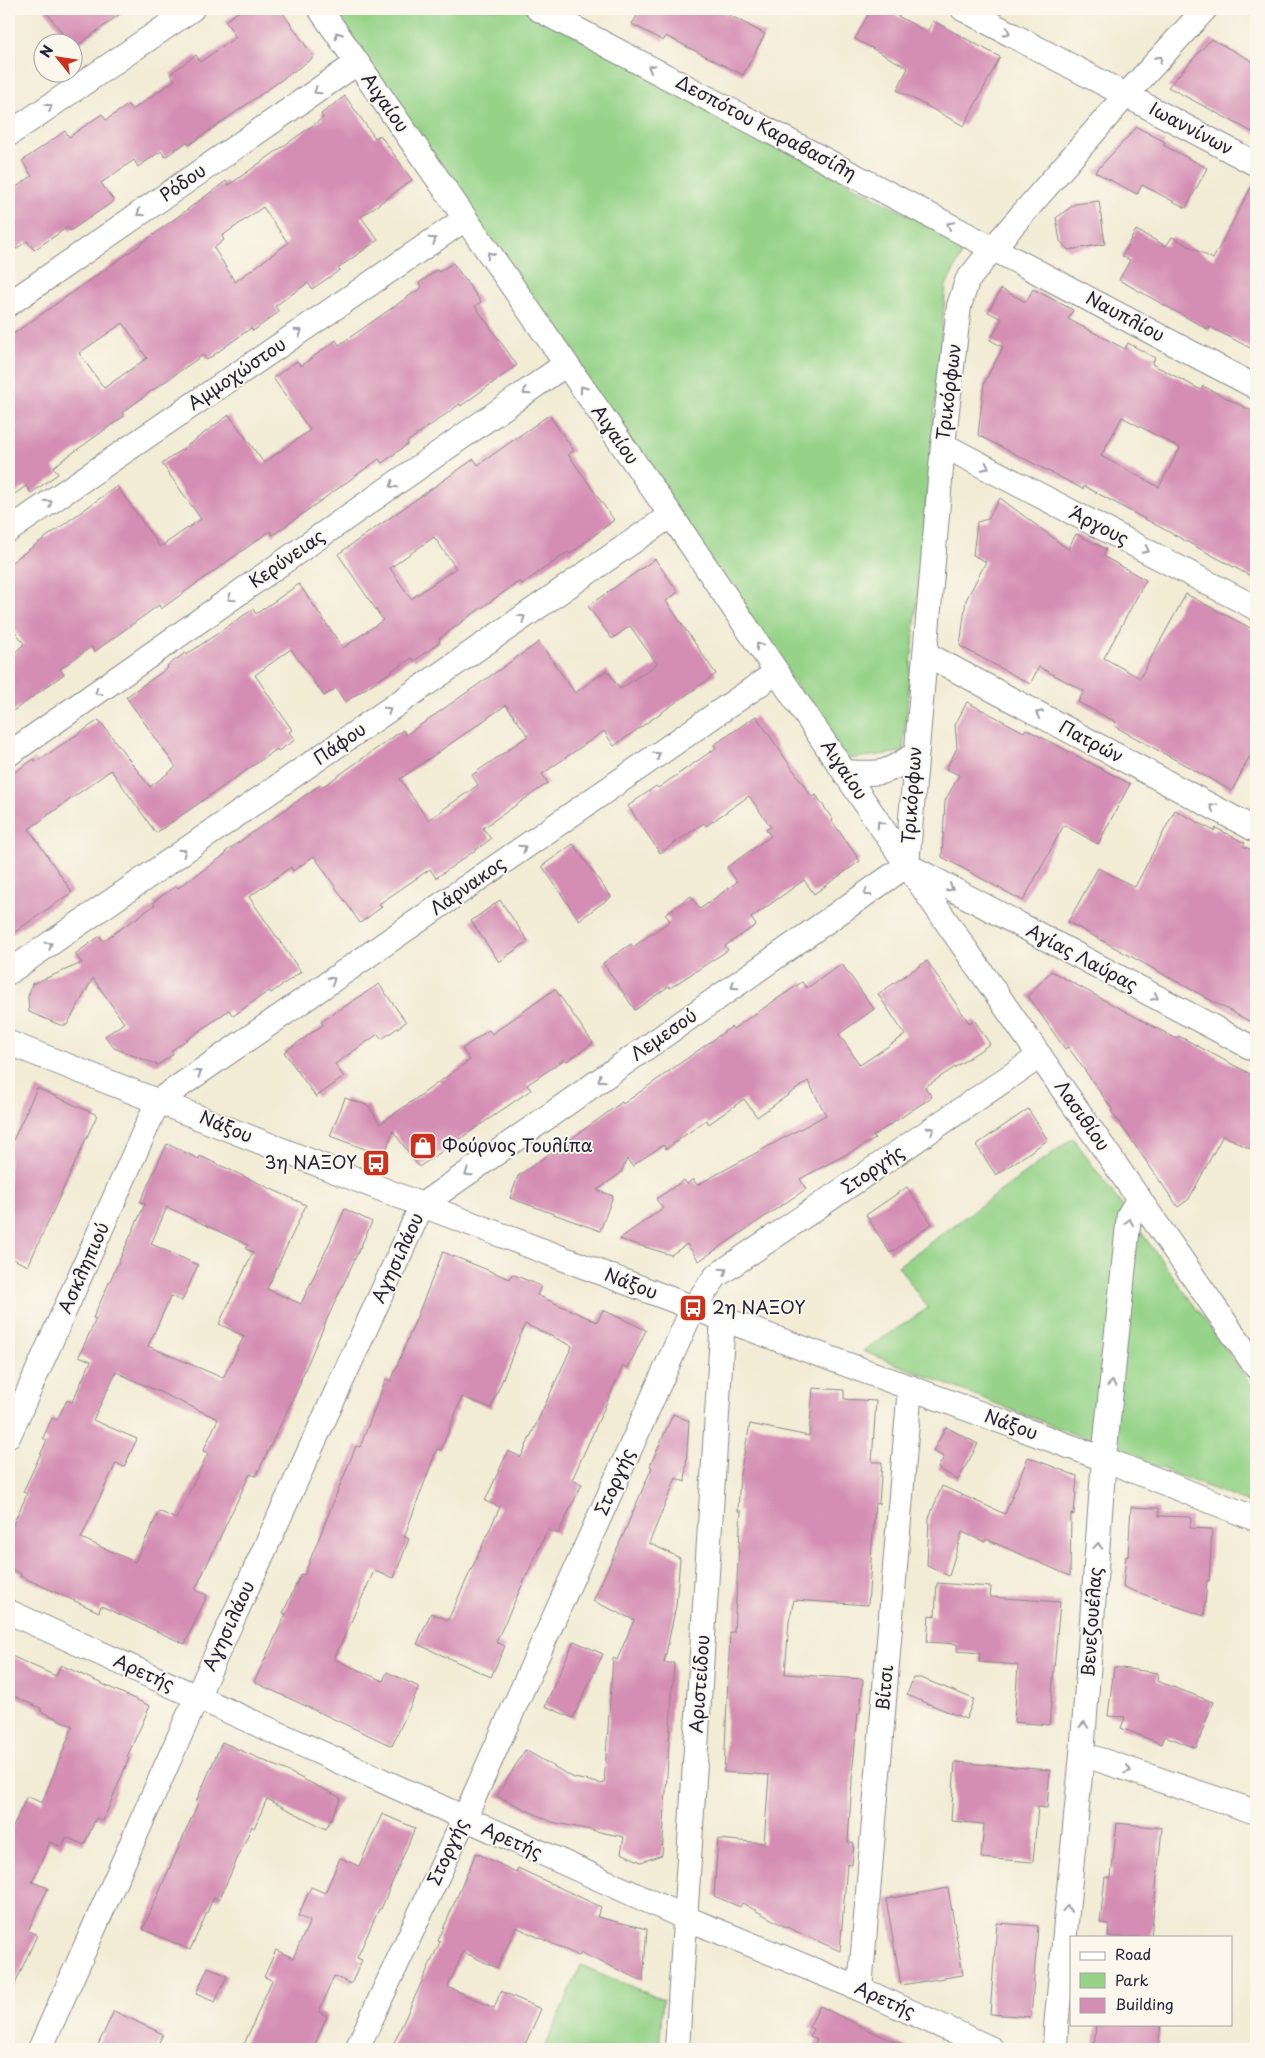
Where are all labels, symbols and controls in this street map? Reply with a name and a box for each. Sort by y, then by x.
one-way arrow [1001,26,1010,36]
one-way arrow [335,31,344,41]
north arrow [32,32,82,82]
text: N [34,41,58,61]
one-way arrow [1153,56,1162,65]
one-way arrow [647,64,656,74]
street label: Αιγαίου [356,67,417,137]
street label: Δεσπότου Καραβασίλη [672,68,862,186]
one-way arrow [313,85,323,94]
street label: Ιωαννίνων [1145,94,1238,161]
one-way arrow [43,104,53,113]
street label: Ρόδου [153,156,211,207]
one-way arrow [136,207,146,216]
one-way arrow [946,221,955,231]
one-way arrow [427,237,437,246]
one-way arrow [487,251,496,261]
street label: Ναυπλίου [1081,284,1170,348]
one-way arrow [293,329,303,338]
street label: Αμμοχώστου [181,330,291,416]
street label: Τρικόρφων [928,342,967,442]
one-way arrow [580,385,589,394]
one-way arrow [522,386,532,395]
street label: Αιγαίου [586,399,647,469]
one-way arrow [981,461,990,471]
one-way arrow [389,479,399,488]
street label: Άργους [1065,498,1134,551]
one-way arrow [44,499,53,509]
street label: Κερύνειας [243,522,330,594]
one-way arrow [1140,544,1149,554]
one-way arrow [227,592,237,601]
one-way arrow [516,615,526,624]
one-way arrow [756,642,766,651]
one-way arrow [94,686,104,695]
one-way arrow [382,707,392,716]
one-way arrow [1035,710,1044,720]
street label: Πατρών [1055,712,1129,769]
street label: Πάφου [307,715,371,771]
street label: Αιγαίου [815,734,875,805]
street label: Τρικόρφων [894,745,927,844]
one-way arrow [651,752,660,761]
one-way arrow [1209,803,1218,813]
one-way arrow [877,820,886,830]
one-way arrow [517,845,527,854]
one-way arrow [177,849,186,858]
street label: Λάρνακος [424,849,510,921]
one-way arrow [945,881,954,891]
one-way arrow [863,887,873,896]
street label: Αγίας Λαύρας [1022,916,1143,997]
one-way arrow [43,942,53,951]
one-way arrow [326,977,336,986]
one-way arrow [730,980,740,989]
one-way arrow [1150,991,1159,1001]
street label: Λεμεσού [624,1001,702,1066]
one-way arrow [193,1070,202,1079]
one-way arrow [597,1073,607,1082]
street label: Λασιθίου [1049,1074,1117,1156]
street label: Νάξου [196,1103,257,1148]
one-way arrow [925,1127,935,1136]
shop icon: Φούρνος Τουλίπα [408,1131,438,1161]
place label: Φούρνος Τουλίπα [442,1131,593,1158]
street label: Στοργής [835,1138,909,1200]
place label: 3η ΝΑΞΟΥ [265,1148,357,1175]
bus stop icon: 3η ΝΑΞΟΥ [361,1148,391,1178]
one-way arrow [464,1167,474,1176]
street label: Αγησιλάου [364,1208,429,1307]
street label: Ασκληπιού [50,1217,115,1317]
one-way arrow [1123,1218,1134,1226]
street label: Νάξου [601,1260,662,1305]
one-way arrow [718,1268,728,1277]
bus stop icon: 2η ΝΑΞΟΥ [678,1293,708,1323]
place label: 2η ΝΑΞΟΥ [712,1293,805,1320]
one-way arrow [1106,1379,1117,1387]
street label: Νάξου [981,1401,1042,1446]
street label: Στοργής [587,1443,640,1519]
one-way arrow [1092,1541,1103,1549]
street label: Βενεζουέλας [1073,1566,1108,1678]
street label: Αγησιλάου [195,1576,260,1675]
street label: Αριστείδου [682,1634,715,1734]
street label: Αρετής [110,1646,179,1697]
street label: Βίτσι [868,1663,899,1712]
one-way arrow [1078,1721,1089,1729]
one-way arrow [1123,1764,1132,1774]
street label: Στοργής [419,1814,474,1889]
street label: Αρετής [478,1814,547,1865]
one-way arrow [1061,1904,1072,1912]
legend [1070,1936,1232,2026]
text: Road [1115,1942,1151,1965]
text: Park [1115,1968,1149,1991]
street label: Αρετής [851,1973,920,2024]
text: Building [1115,1992,1174,2015]

